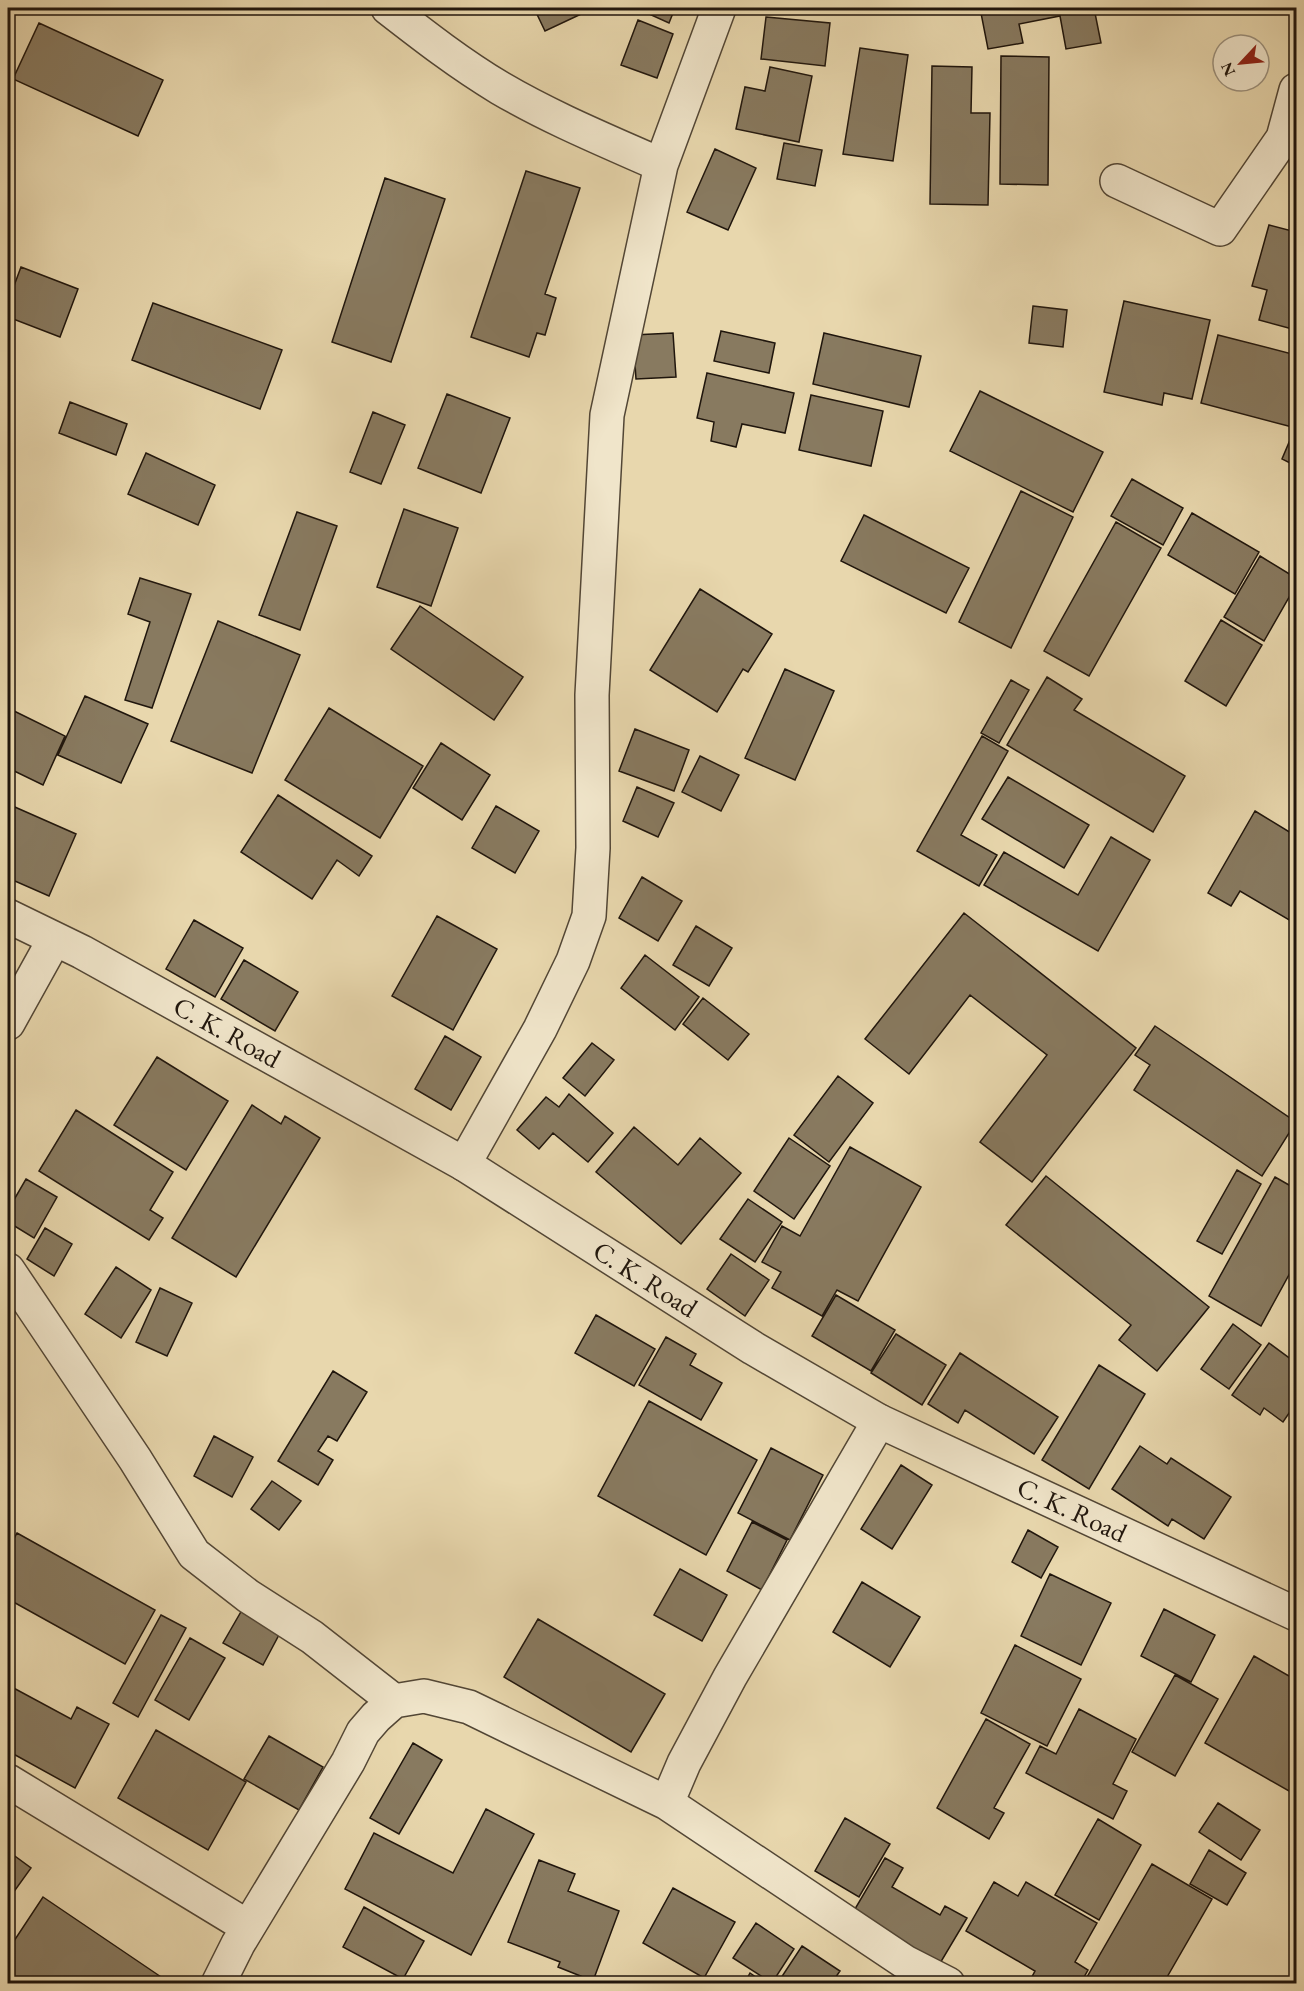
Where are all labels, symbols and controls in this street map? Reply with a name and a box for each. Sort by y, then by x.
north arrow [1211,33,1271,93]
text: N [1216,59,1240,80]
street label: C. K. Road [167,988,287,1076]
street label: C. K. Road [587,1233,705,1325]
street label: C. K. Road [1012,1469,1133,1551]

